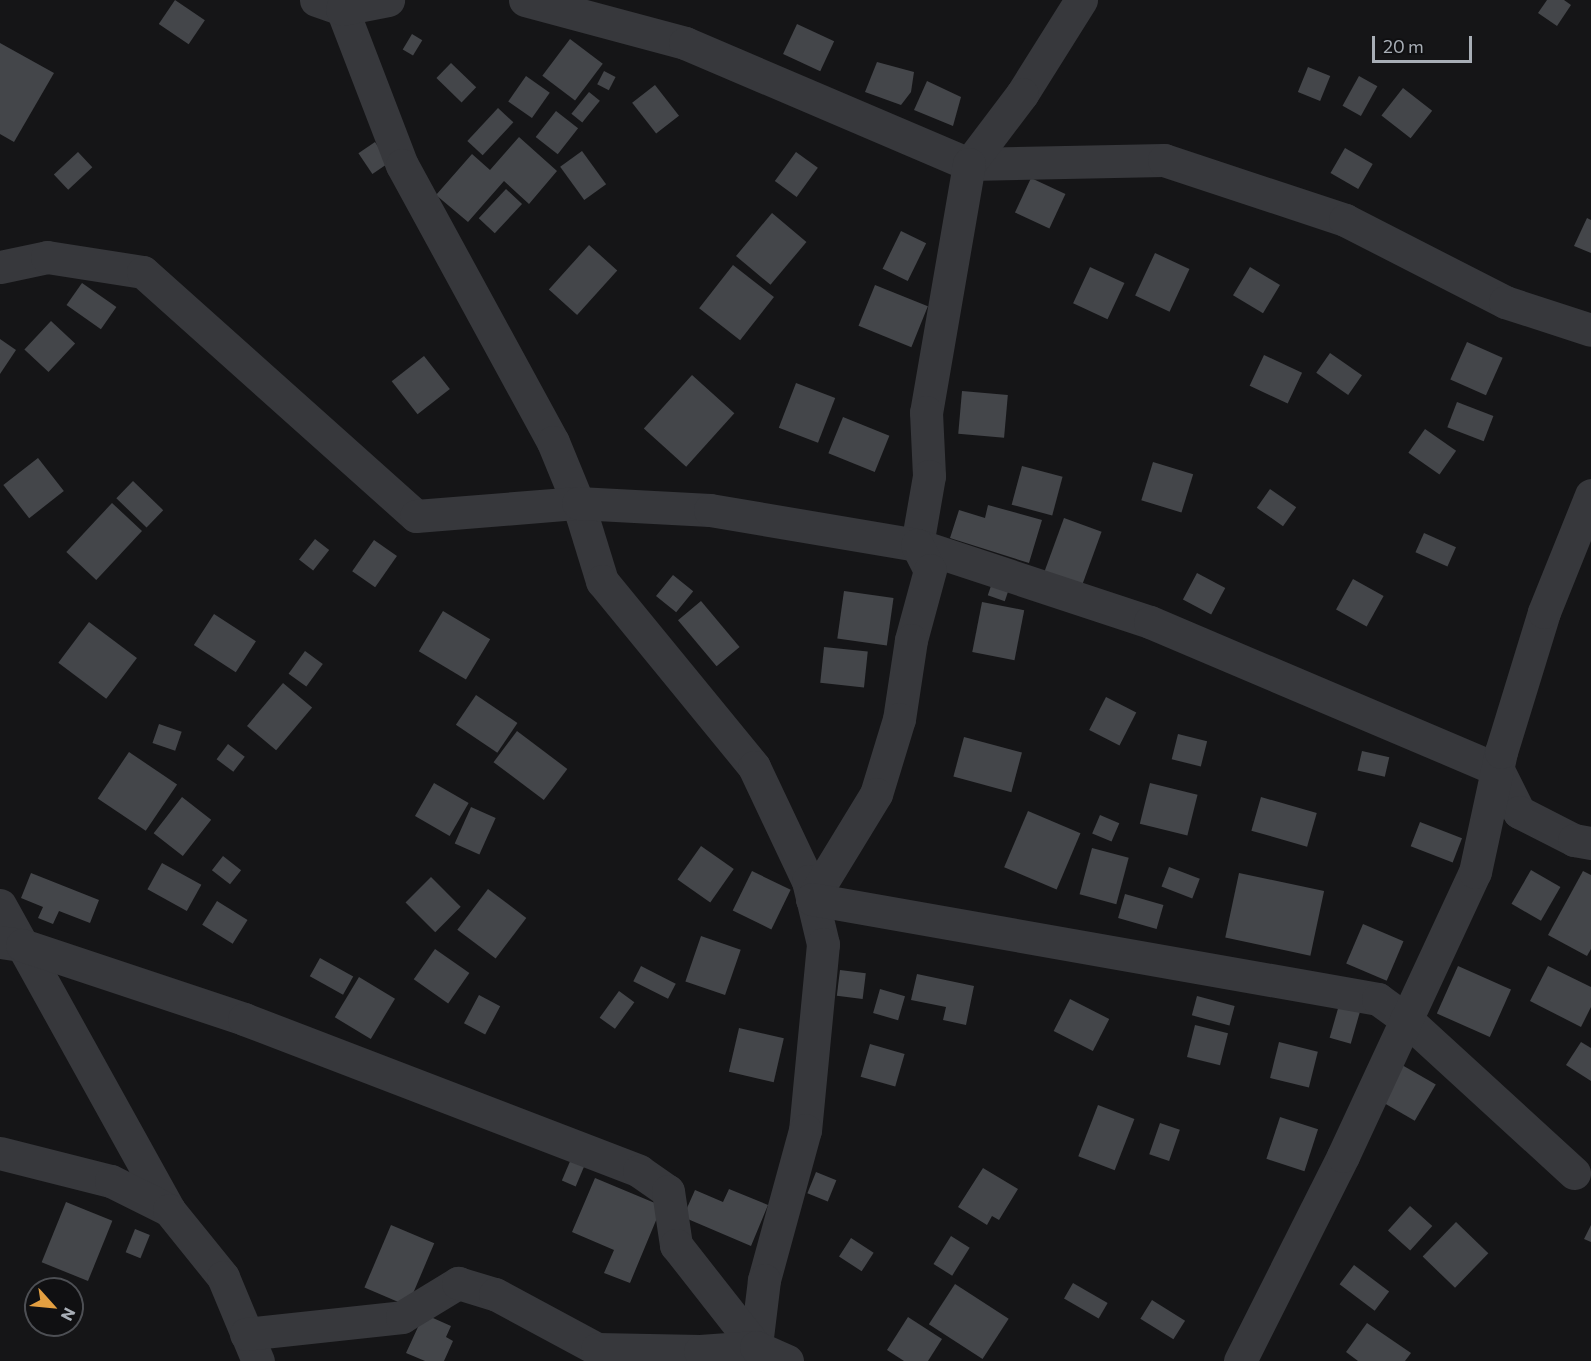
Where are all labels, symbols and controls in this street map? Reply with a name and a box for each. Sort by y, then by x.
scale bar [1375,24,1476,62]
text: 20 m [1383,35,1424,57]
north arrow [24,1277,84,1337]
text: N [58,1305,80,1324]

